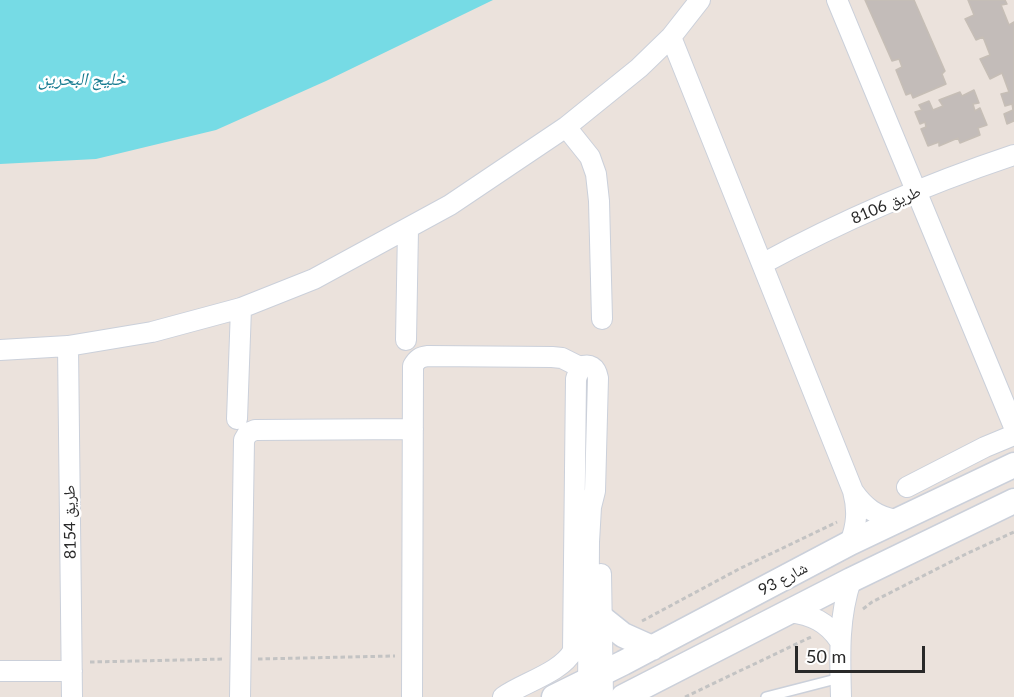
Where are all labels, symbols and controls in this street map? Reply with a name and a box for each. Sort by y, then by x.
water label: خليج البحرين [38,68,126,90]
street label: طريق 8106 [848,182,924,228]
street label: طريق 8154 [60,485,80,559]
street label: شارع 93 [755,558,811,600]
scale bar [798,634,928,672]
text: 50 m [806,645,846,667]

